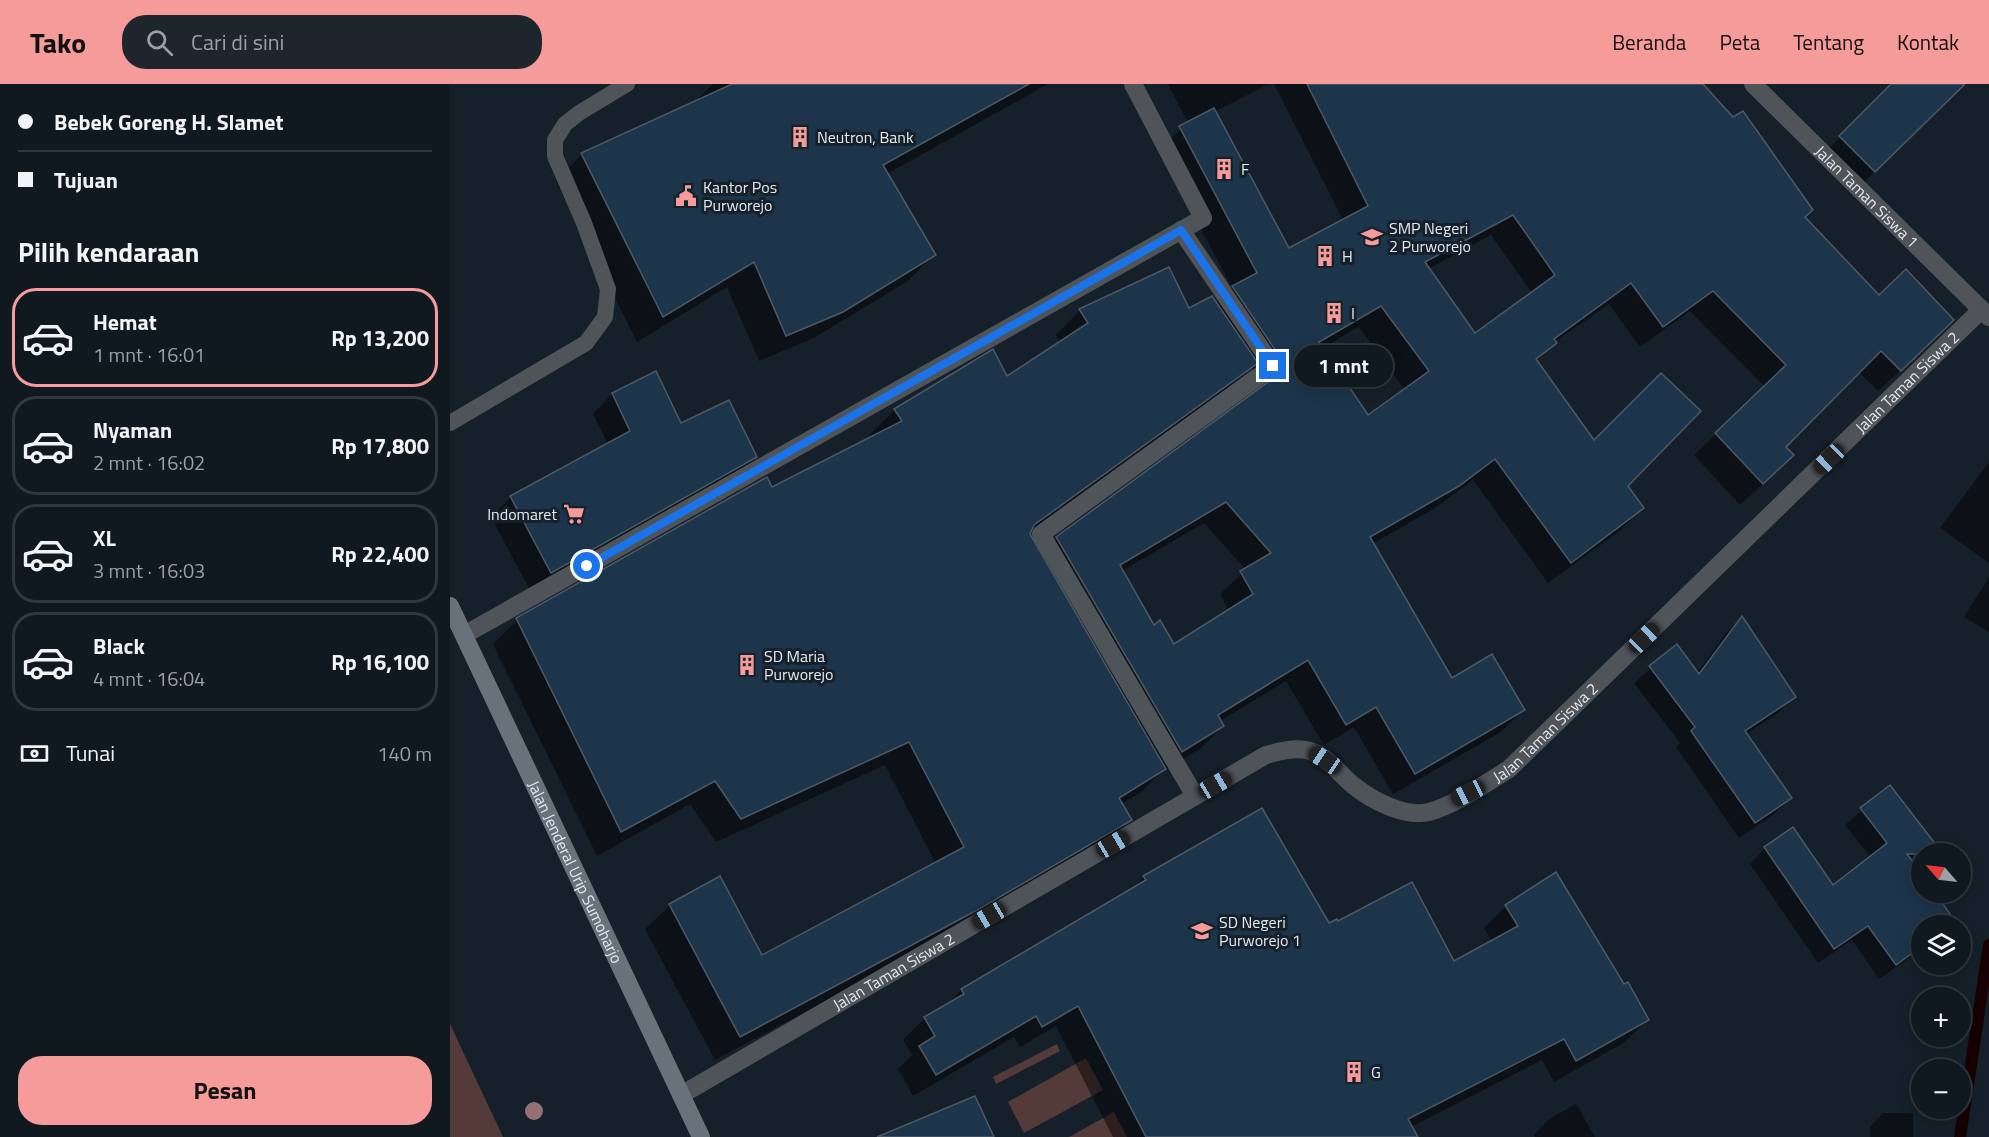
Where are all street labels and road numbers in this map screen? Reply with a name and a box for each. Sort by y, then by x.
street label: Jalan Taman Siswa 1 [1810,140,1924,253]
street label: Jalan Taman Siswa 2 [1849,325,1965,438]
street label: Jalan Taman Siswa 2 [1488,677,1603,788]
street label: Jalan Jenderal Urip Sumoharjo [522,776,629,967]
street label: Jalan Taman Siswa 2 [828,927,959,1016]

